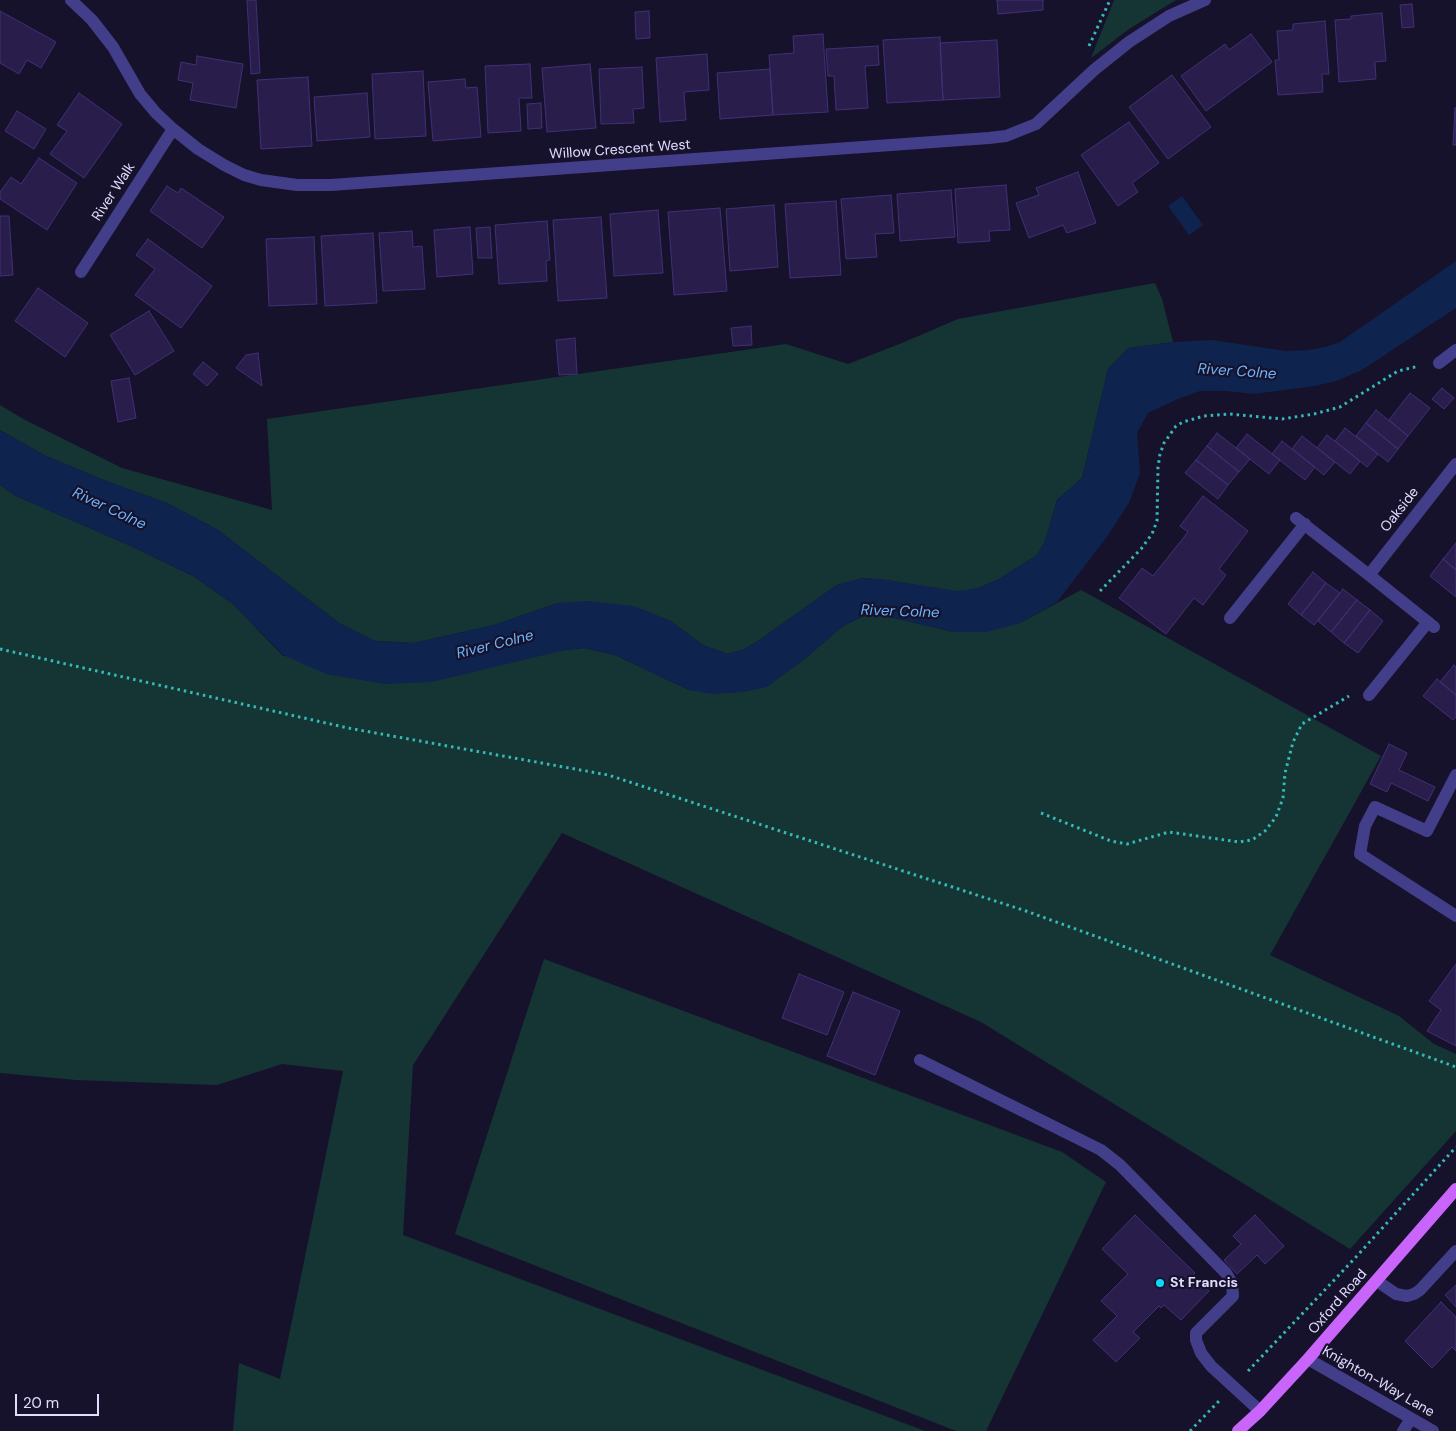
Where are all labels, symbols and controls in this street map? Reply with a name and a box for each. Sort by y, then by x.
street label: Willow Crescent West [549,137,691,163]
street label: River Walk [89,160,139,224]
water label: River Colne [1197,360,1277,384]
water label: River Colne [69,484,149,534]
street label: Oakside [1377,484,1423,536]
water label: River Colne [860,602,940,622]
water label: River Colne [455,627,535,663]
street label: Oxford Road [1305,1266,1371,1338]
place label: St Francis [1170,1275,1238,1291]
marker: St Francis [1154,1277,1166,1289]
street label: Knighton-Way Lane [1319,1343,1437,1421]
scale bar [18,1384,101,1416]
text: 20 m [23,1393,59,1413]

